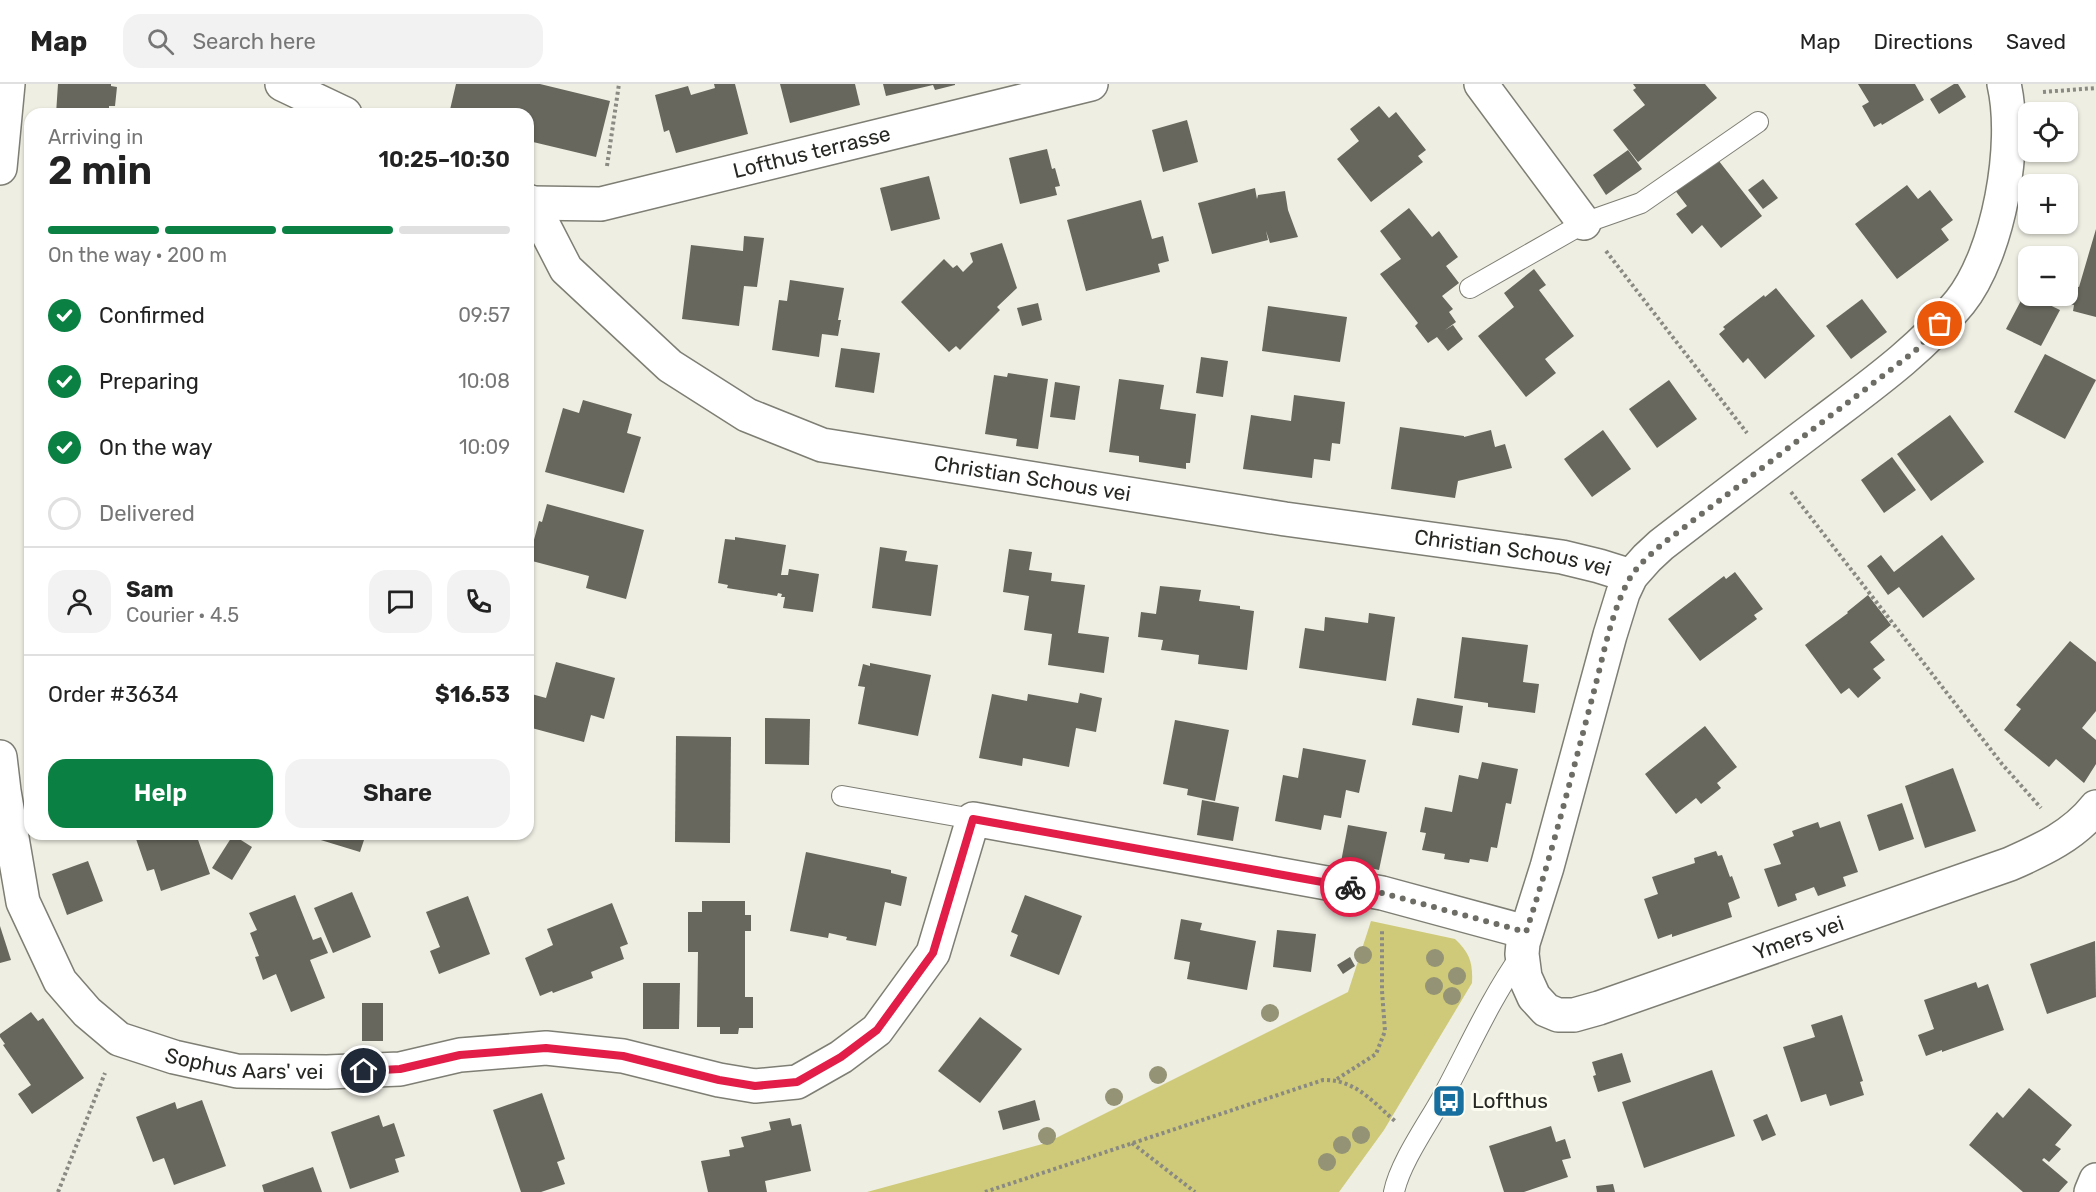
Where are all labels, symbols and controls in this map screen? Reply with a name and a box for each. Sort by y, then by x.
search box [123,14,543,68]
text: Map [30,25,87,58]
icon: search [144,25,177,58]
text: Search here [192,28,316,55]
text: Map [1800,29,1841,54]
text: Directions [1874,29,1973,54]
text: Saved [2006,29,2066,54]
map controls [2018,102,2078,306]
button: locate [2018,102,2078,162]
street label: Lofthus terrasse [730,121,893,183]
text: Arriving in [48,125,143,149]
text: 10:25–10:30 [378,146,510,173]
text: 2 min [48,148,152,194]
button: + [2018,174,2078,234]
text: On the way · 200 m [48,243,227,267]
button: − [2018,246,2078,306]
pin [1914,298,1965,349]
icon: check [48,299,81,332]
text: Confirmed [99,302,205,329]
text: 09:57 [458,303,510,327]
icon: bag [1923,307,1956,340]
icon: check [48,365,81,398]
text: Preparing [99,368,199,395]
text: 10:08 [458,369,510,393]
icon: check [48,431,81,464]
text: On the way [99,434,213,461]
text: 10:09 [459,435,510,459]
street label: Christian Schous vei [932,450,1133,506]
text: Delivered [99,500,195,527]
street label: Christian Schous vei [1413,524,1614,581]
button: person [48,570,111,633]
button: chat [369,570,432,633]
button: phone [447,570,510,633]
text: Sam [126,576,174,603]
text: Courier · 4.5 [126,603,239,627]
text: Order #3634 [48,681,178,708]
text: $16.53 [435,681,510,708]
button: Help [48,759,273,828]
button: Share [285,759,510,828]
courier [1320,857,1380,917]
icon: bike [1334,871,1367,904]
street label: Ymers vei [1750,910,1847,965]
street label: Sophus Aars' vei [162,1042,323,1084]
pin [338,1045,389,1096]
icon: home [347,1054,380,1087]
bus stop icon: Lofthus [1431,1083,1467,1119]
place label: Lofthus [1472,1088,1548,1113]

